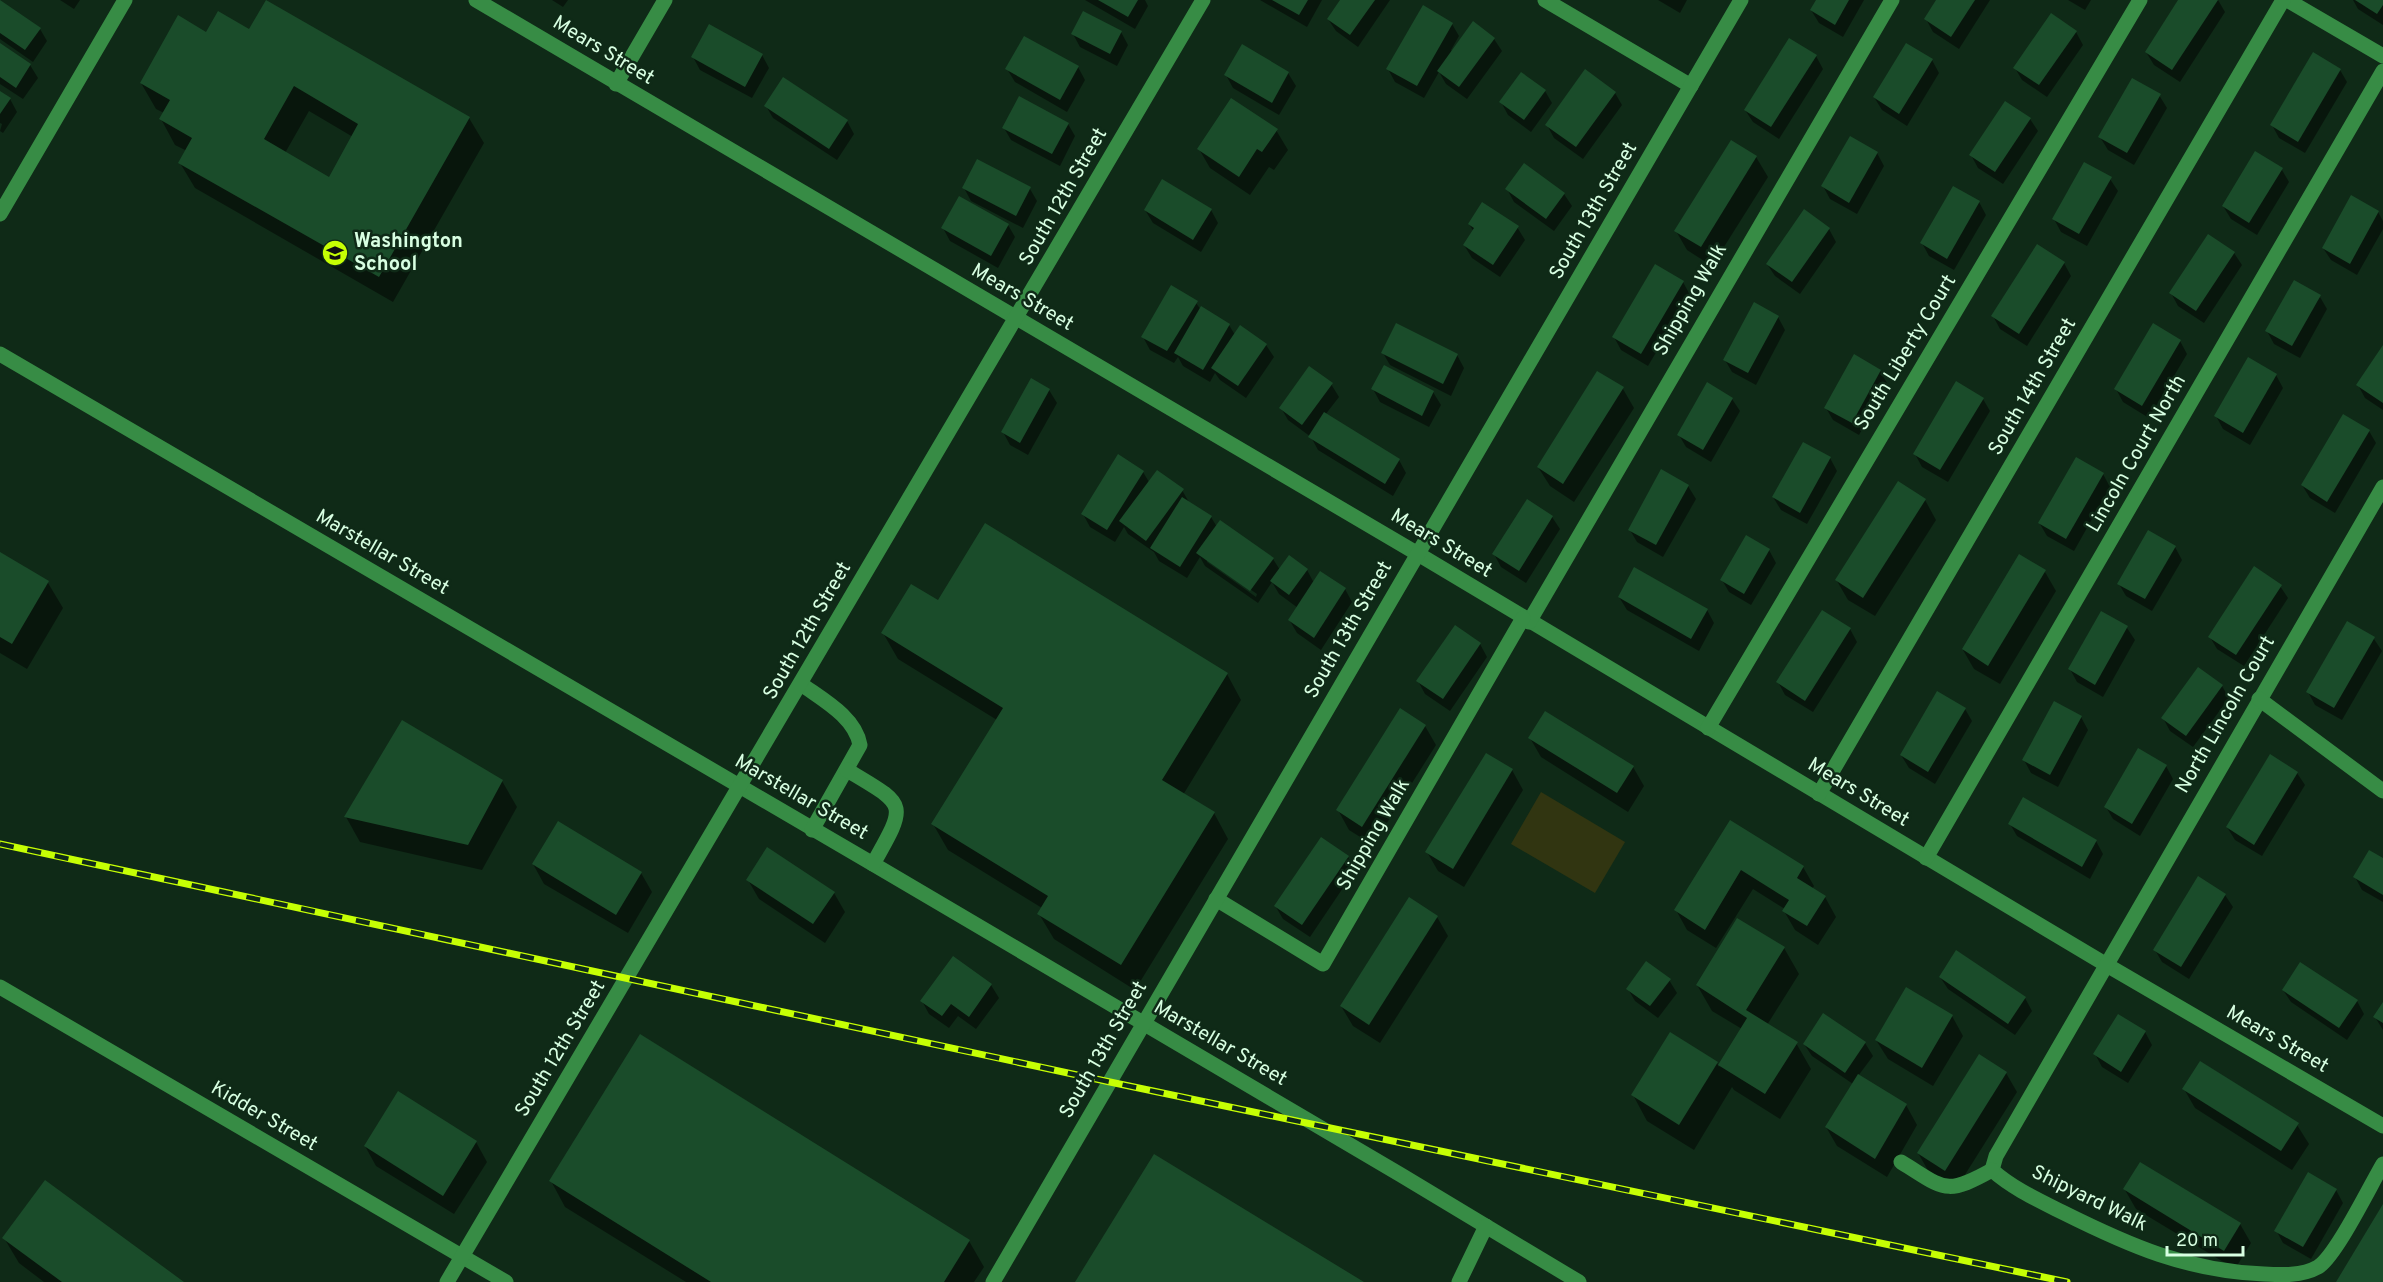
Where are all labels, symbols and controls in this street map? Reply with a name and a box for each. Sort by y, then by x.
street label: Mears Street [547,10,659,92]
street label: South 12th Street [1014,123,1114,271]
street label: South 13th Street [1544,138,1644,284]
place label: Washington School [354,229,463,278]
school or university icon: Washington School [320,238,350,268]
street label: Shipping Walk [1648,239,1734,361]
street label: Mears Street [966,258,1078,338]
street label: South Liberty Court [1849,270,1963,436]
street label: South 14th Street [1983,313,2083,461]
street label: Lincoln Court North [2081,370,2193,538]
street label: Mears Street [1385,503,1497,585]
street label: Marstellar Street [311,504,453,602]
street label: South 12th Street [758,557,858,705]
street label: South 13th Street [1299,557,1399,703]
street label: North Lincoln Court [2170,631,2282,799]
street label: Marstellar Street [730,749,872,847]
street label: Mears Street [1802,752,1914,834]
street label: Shipping Walk [1331,774,1417,896]
street label: South 12th Street [510,976,612,1122]
street label: South 13th Street [1054,977,1154,1123]
street label: Marstellar Street [1149,995,1291,1093]
street label: Mears Street [2221,1000,2333,1080]
street label: Kidder Street [206,1076,322,1158]
street label: Shipyard Walk [2027,1160,2151,1238]
scale bar [2167,1219,2244,1257]
text: 20 m [2176,1230,2218,1253]

